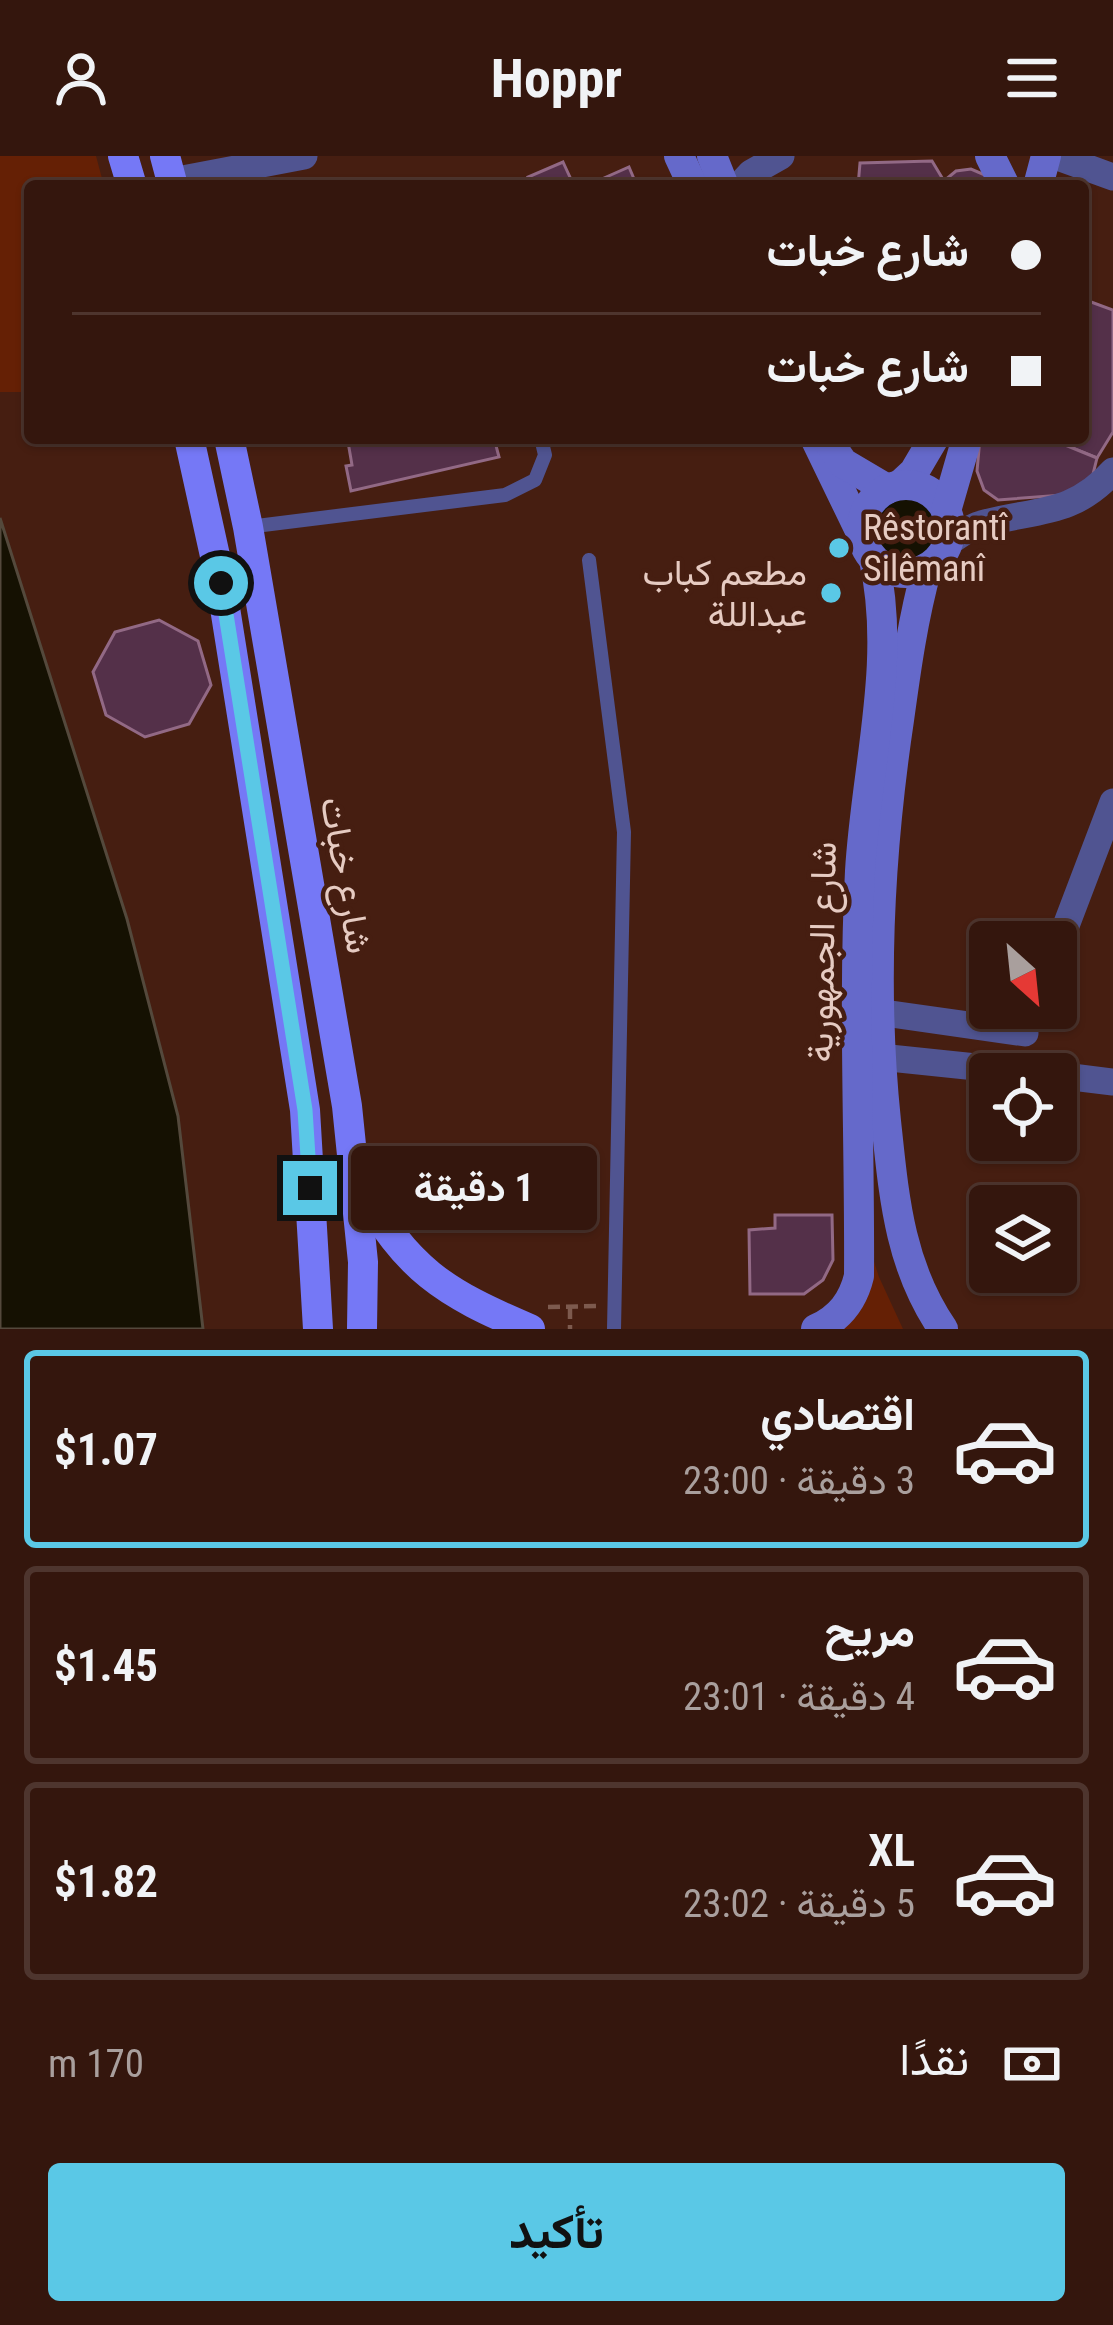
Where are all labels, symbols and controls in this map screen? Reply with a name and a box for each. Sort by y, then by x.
icon: person [48,45,114,111]
icon: menu [999,45,1065,111]
text: Hoppr [491,47,622,110]
text: شارع خبات [766,224,969,277]
text: شارع خبات [766,340,969,393]
place label: Rêstorantî Silêmanî [863,507,1008,590]
marker: Rêstorantî Silêmanî [826,535,852,561]
place label: مطعم كباب عبداللة [642,552,807,635]
route start [194,556,248,610]
marker: مطعم كباب عبداللة [818,580,844,606]
street label: شارع خبات [309,794,380,957]
street label: شارع الجمهورية [799,841,848,1063]
north arrow [969,921,1077,1029]
map controls [969,921,1077,1293]
button: locate [969,1053,1077,1161]
callout: 1 دقيقة [352,1146,598,1230]
route end [283,1161,337,1215]
text: 1 دقيقة [414,1165,534,1211]
button: layers [969,1185,1077,1293]
text: اقتصادي [760,1388,915,1441]
icon: car [951,1395,1059,1503]
text: $1.07 [54,1423,158,1476]
text: 3 دقيقة · 23:00 [683,1458,915,1504]
text: مريح [824,1604,915,1657]
icon: car [951,1611,1059,1719]
text: $1.45 [54,1639,158,1692]
text: 4 دقيقة · 23:01 [683,1674,915,1720]
text: XL [868,1824,915,1877]
icon: car [951,1827,1059,1935]
text: $1.82 [54,1855,158,1908]
text: 5 دقيقة · 23:02 [683,1881,915,1927]
icon: cash [999,2031,1065,2097]
text: نقدًا [899,2033,969,2086]
text: 170 m [48,2041,144,2087]
button: تأكيد [48,2163,1065,2301]

